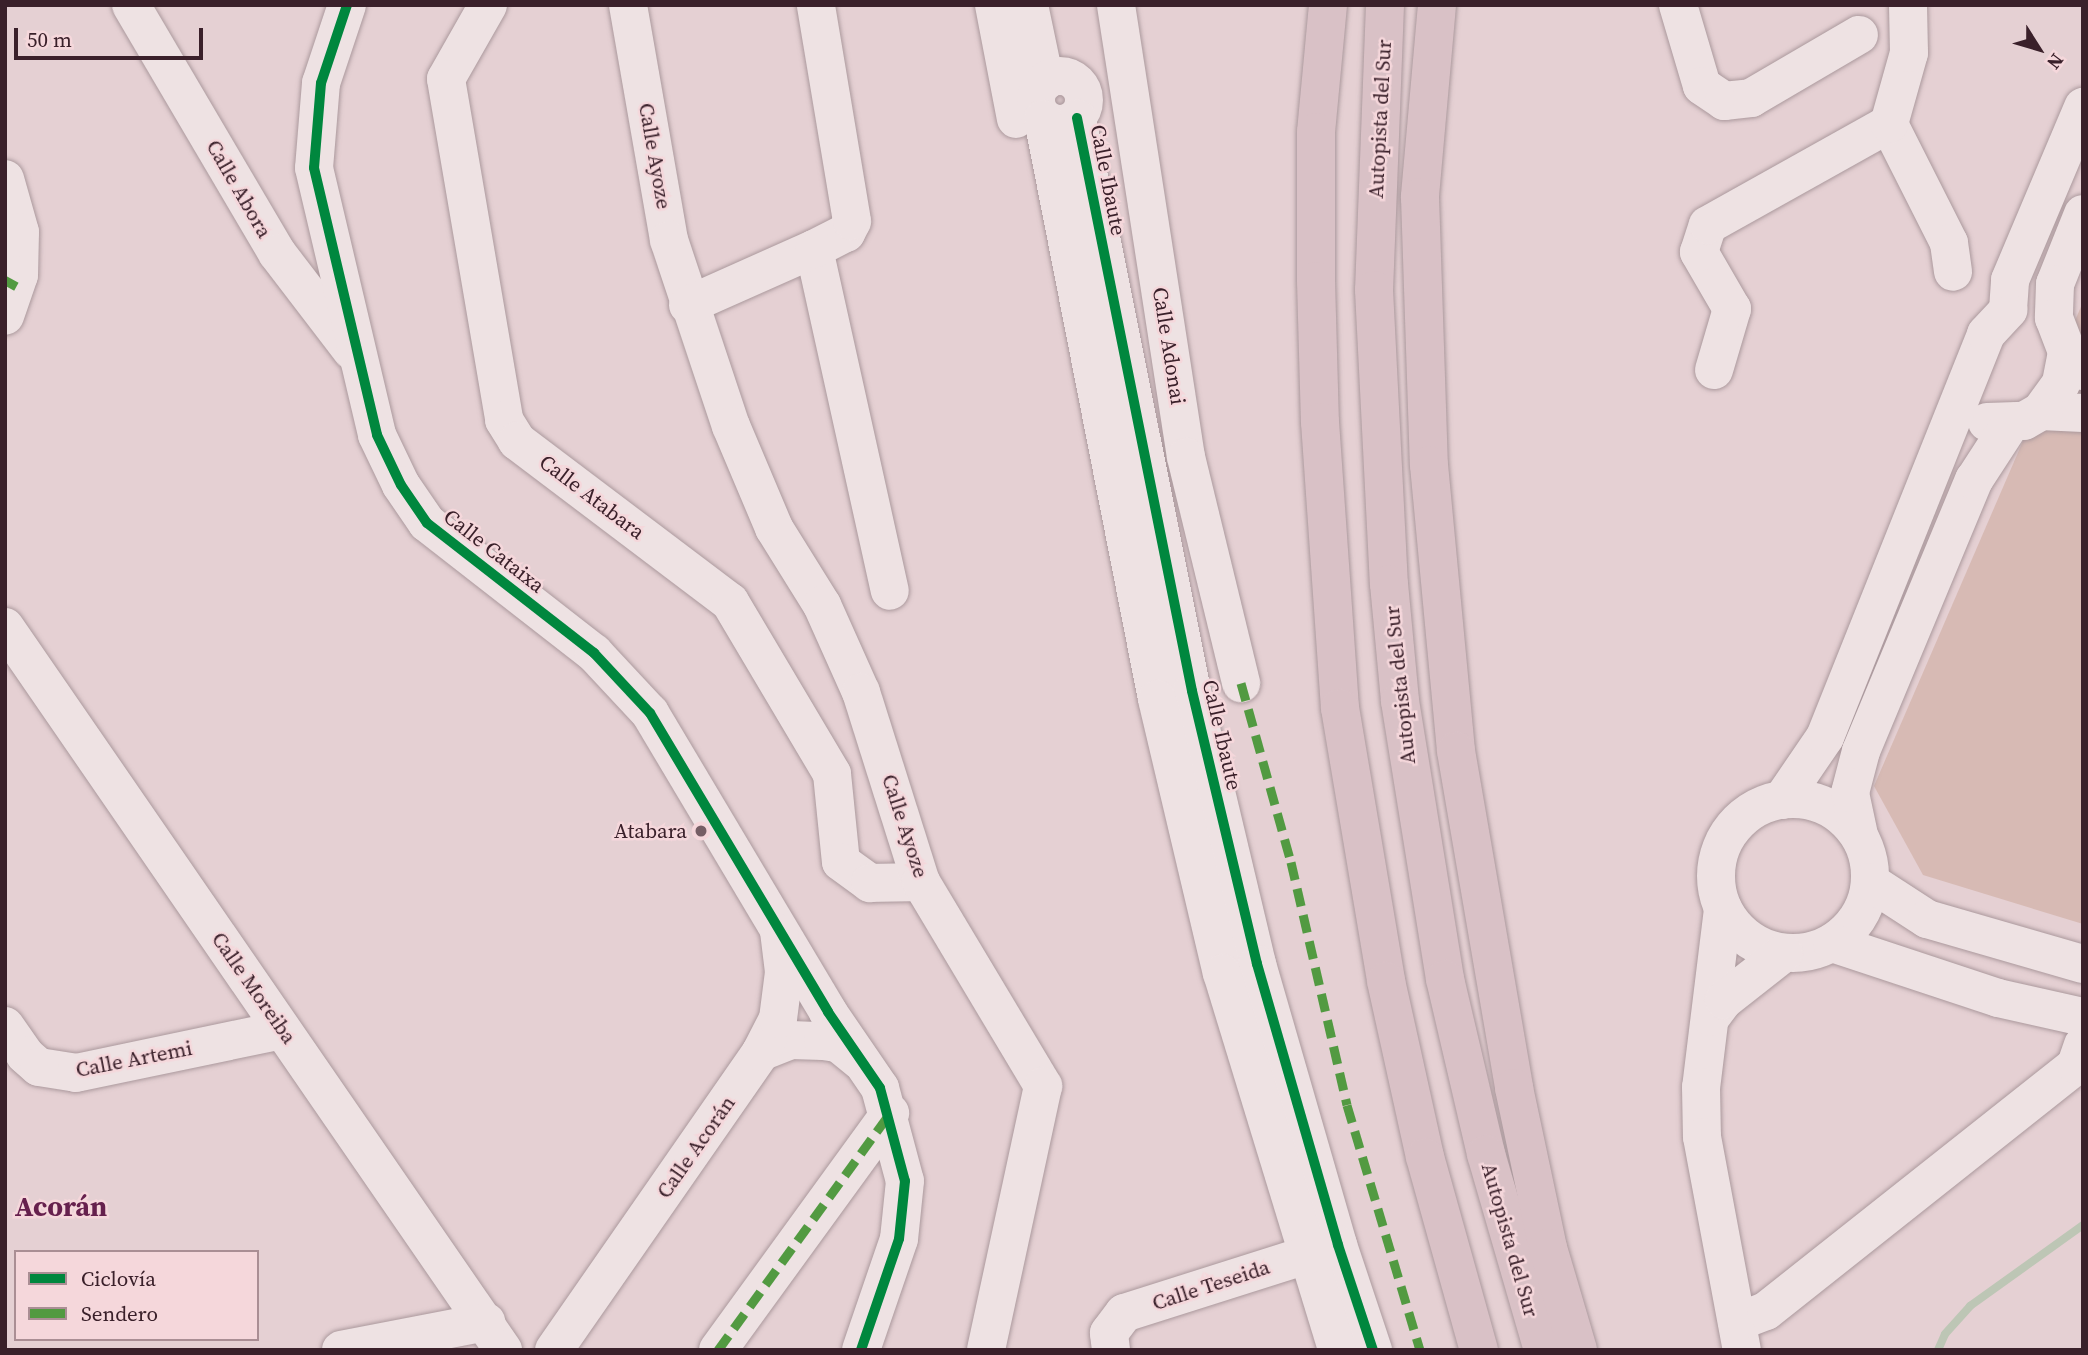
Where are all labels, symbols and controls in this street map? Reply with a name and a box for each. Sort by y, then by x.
scale bar [18,14,206,58]
north arrow [2004,14,2074,84]
text: 50 m [27,25,72,54]
street label: Autopista del Sur [1363,39,1397,199]
text: N [2041,48,2070,75]
street label: Calle Ayoze [633,101,677,211]
street label: Calle Ibaute [1085,122,1131,238]
street label: Calle Abora [201,136,277,242]
street label: Calle Adonai [1147,285,1191,407]
street label: Calle Atabara [534,449,650,545]
street label: Calle Cataixa [438,504,550,598]
street label: Autopista del Sur [1379,605,1421,765]
street label: Calle Ibaute [1197,677,1247,793]
street label: Calle Ayoze [876,771,934,881]
place label: Atabara [614,818,687,844]
marker: Atabara [693,823,709,839]
street label: Calle Moreiba [206,927,302,1049]
street label: Calle Artemi [74,1035,194,1083]
street label: Calle Acorán [651,1091,741,1203]
street label: Autopista del Sur [1476,1160,1544,1320]
district label: Acorán [15,1189,107,1223]
legend [14,1250,259,1341]
street label: Calle Teseida [1149,1254,1273,1316]
text: Ciclovía [81,1264,156,1293]
text: Sendero [81,1299,158,1328]

